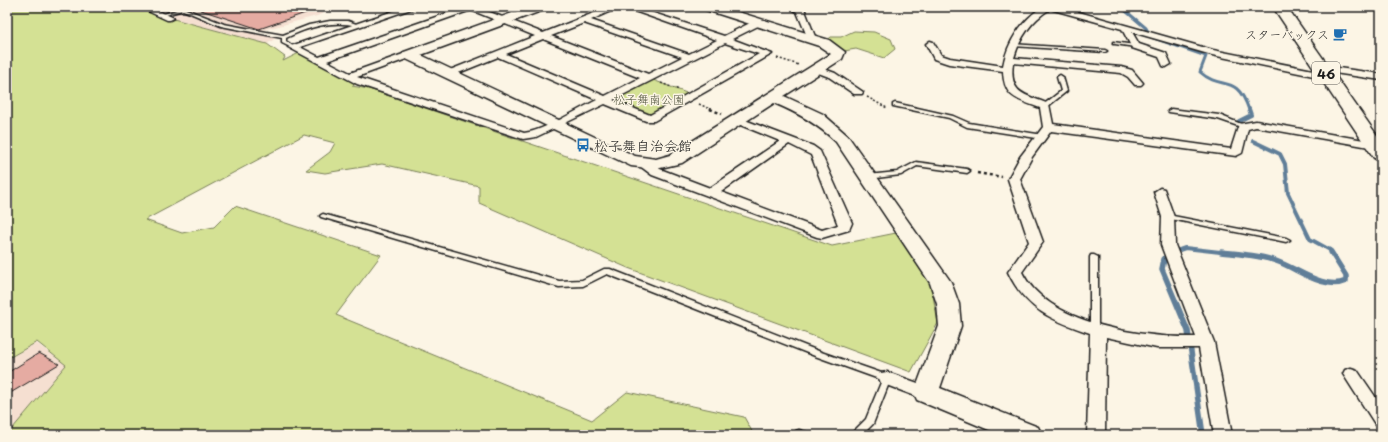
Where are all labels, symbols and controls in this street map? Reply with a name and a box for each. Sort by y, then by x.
place label: スターバックス [1245,25,1329,43]
cafe icon: スターバックス [1332,26,1348,42]
road number: 46 [1312,62,1340,84]
park label: 松子舞南公園 [613,90,685,108]
place label: 松子舞自治会館 [594,135,692,156]
bus stop icon: 松子舞自治会館 [575,137,591,153]

